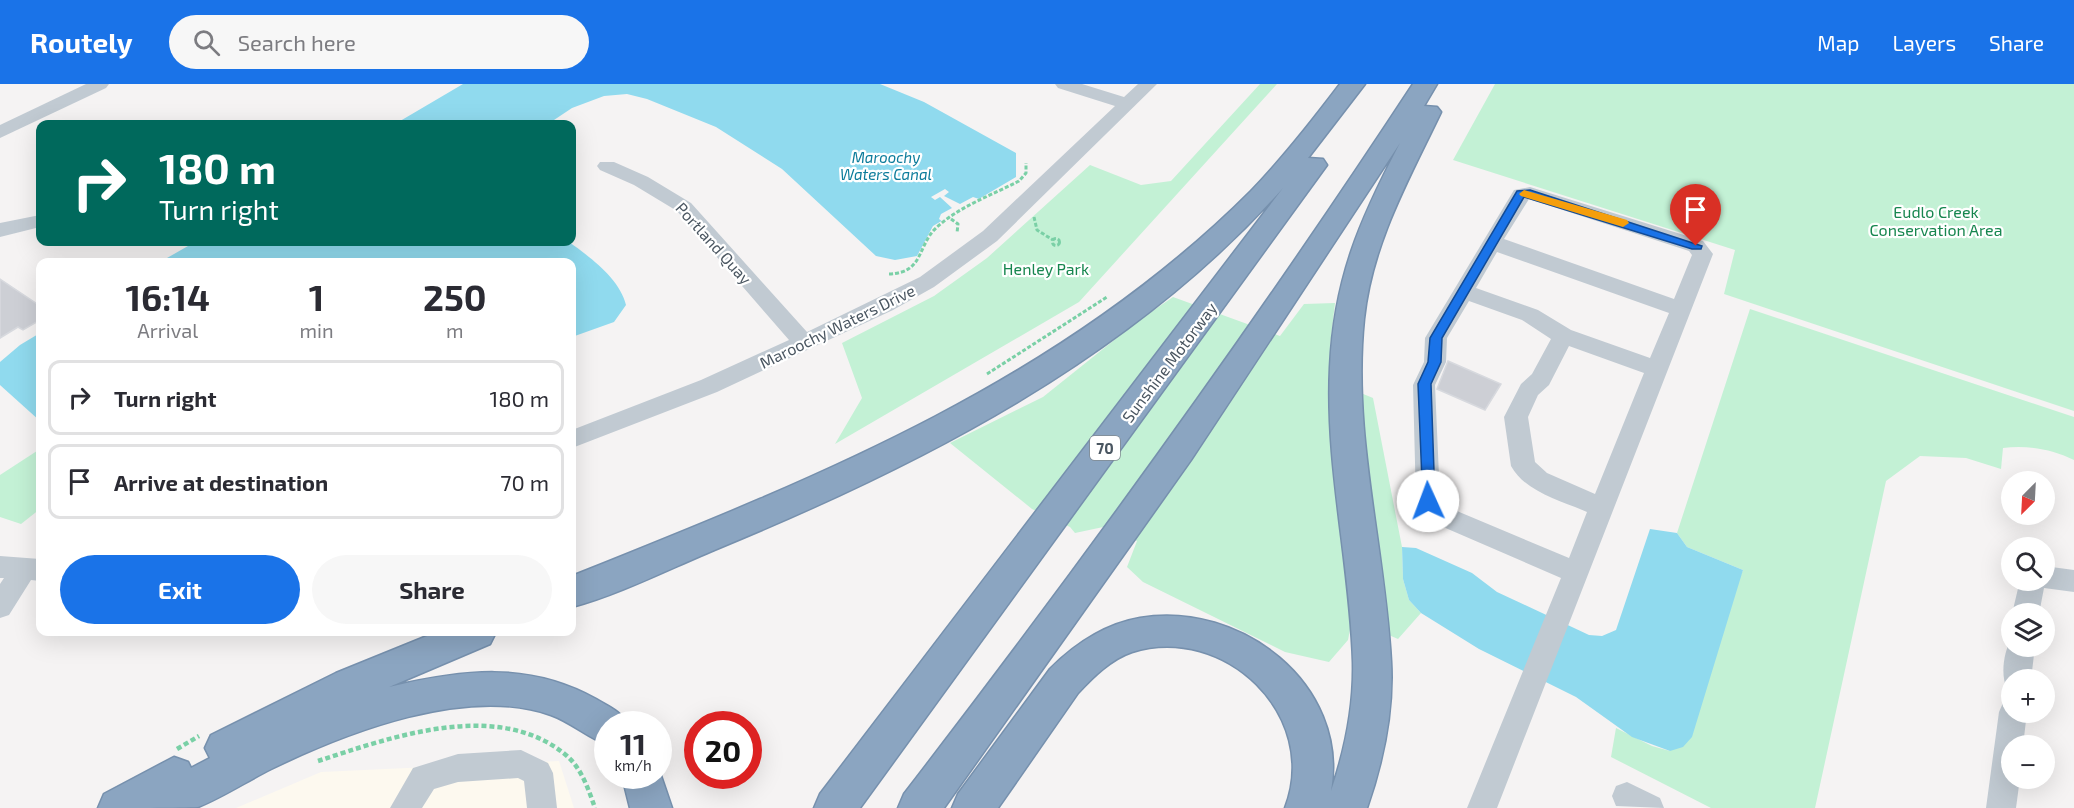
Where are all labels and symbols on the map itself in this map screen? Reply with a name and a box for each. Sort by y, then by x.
water label: Maroochy Waters Canal [840,148,932,183]
pin [1670,184,1721,246]
street label: Portland Quay [672,198,756,289]
park label: Eudlo Creek Conservation Area [1870,202,2003,239]
park label: Henley Park [1003,259,1089,278]
street label: Maroochy Waters Drive [756,280,918,372]
street label: Sunshine Motorway [1118,298,1221,426]
road number: 70 [1090,436,1120,460]
position arrow [1396,469,1460,533]
north arrow [2001,471,2055,525]
speed limit sign: 20 [684,711,762,789]

